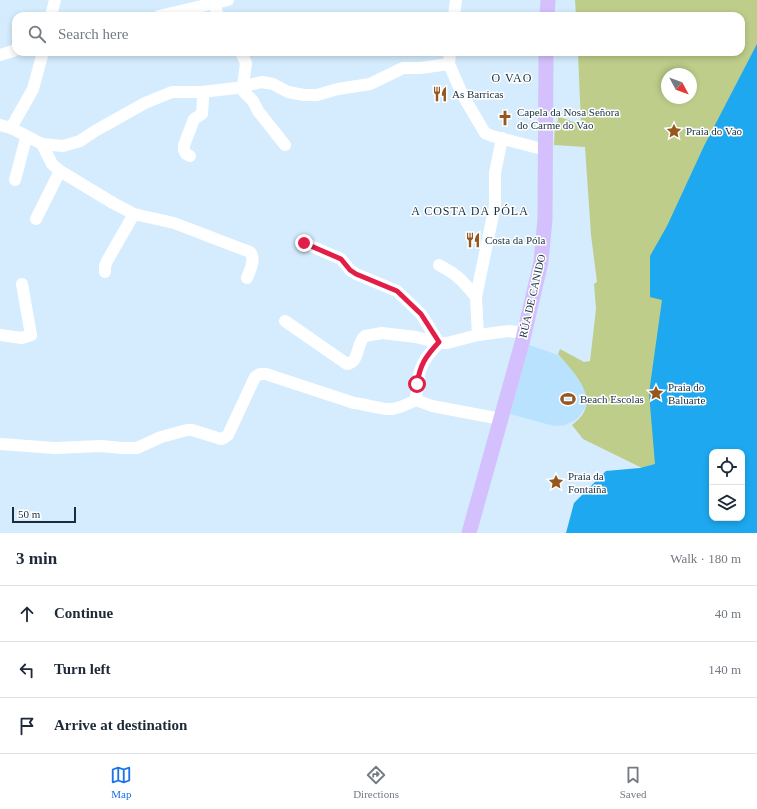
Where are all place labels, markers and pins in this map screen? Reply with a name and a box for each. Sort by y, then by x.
restaurant icon: As Barricas [431,85,449,103]
place label: As Barricas [452,88,504,100]
place label: Capela da Nosa Señora do Carme do Vao [517,106,619,131]
church icon: Capela da Nosa Señora do Carme do Vao [496,109,514,127]
place icon: Praia do Vao [665,122,683,140]
place label: Praia do Vao [686,125,743,137]
restaurant icon: Costa da Póla [464,231,482,249]
place label: Costa da Póla [485,234,546,246]
place label: Praia do Baluarte [668,381,705,406]
place icon: Praia do Baluarte [647,384,665,402]
sports icon: Beach Escolas [559,390,577,408]
place label: Beach Escolas [580,393,644,405]
place label: Praia da Fontaíña [568,470,607,495]
place icon: Praia da Fontaíña [547,473,565,491]

